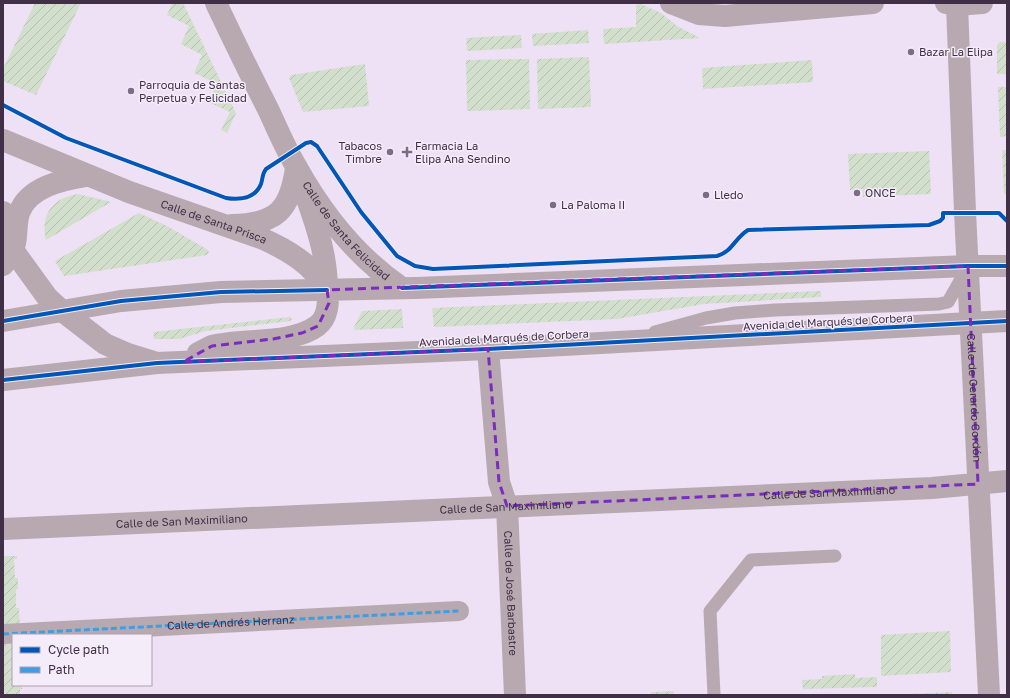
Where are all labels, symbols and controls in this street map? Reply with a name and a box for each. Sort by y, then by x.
place label: Bazar La Elipa [919,45,993,58]
marker: Bazar La Elipa [906,47,916,57]
place label: Parroquia de Santas Perpetua y Felicidad [139,78,247,104]
marker: Parroquia de Santas Perpetua y Felicidad [126,86,136,96]
place label: Tabacos Timbre [339,139,382,165]
place label: Farmacia La Elipa Ana Sendino [415,139,511,165]
marker: Tabacos Timbre [385,147,395,157]
marker: Farmacia La Elipa Ana Sendino [402,147,412,157]
street label: Calle de Santa Felicidad [300,179,393,283]
place label: ONCE [865,186,896,199]
place label: Lledo [714,188,744,201]
marker: ONCE [852,188,862,198]
marker: Lledo [701,190,711,200]
street label: Calle de Santa Prisca [159,197,269,246]
place label: La Paloma II [561,198,625,211]
marker: La Paloma II [548,200,558,210]
street label: Avenida del Marqués de Corbera [743,311,913,332]
street label: Avenida del Marqués de Corbera [419,327,589,348]
street label: Calle de Gerardo Cordón [965,333,984,462]
street label: Calle de San Maximiliano [763,483,896,501]
street label: Calle de San Maximiliano [439,497,572,516]
street label: Calle de San Maximiliano [116,511,248,530]
street label: Calle de José Barbastre [502,530,520,656]
street label: Calle de Andrés Herranz [167,612,295,632]
legend [12,634,152,686]
text: Cycle path [48,642,109,657]
text: Path [48,662,75,677]

